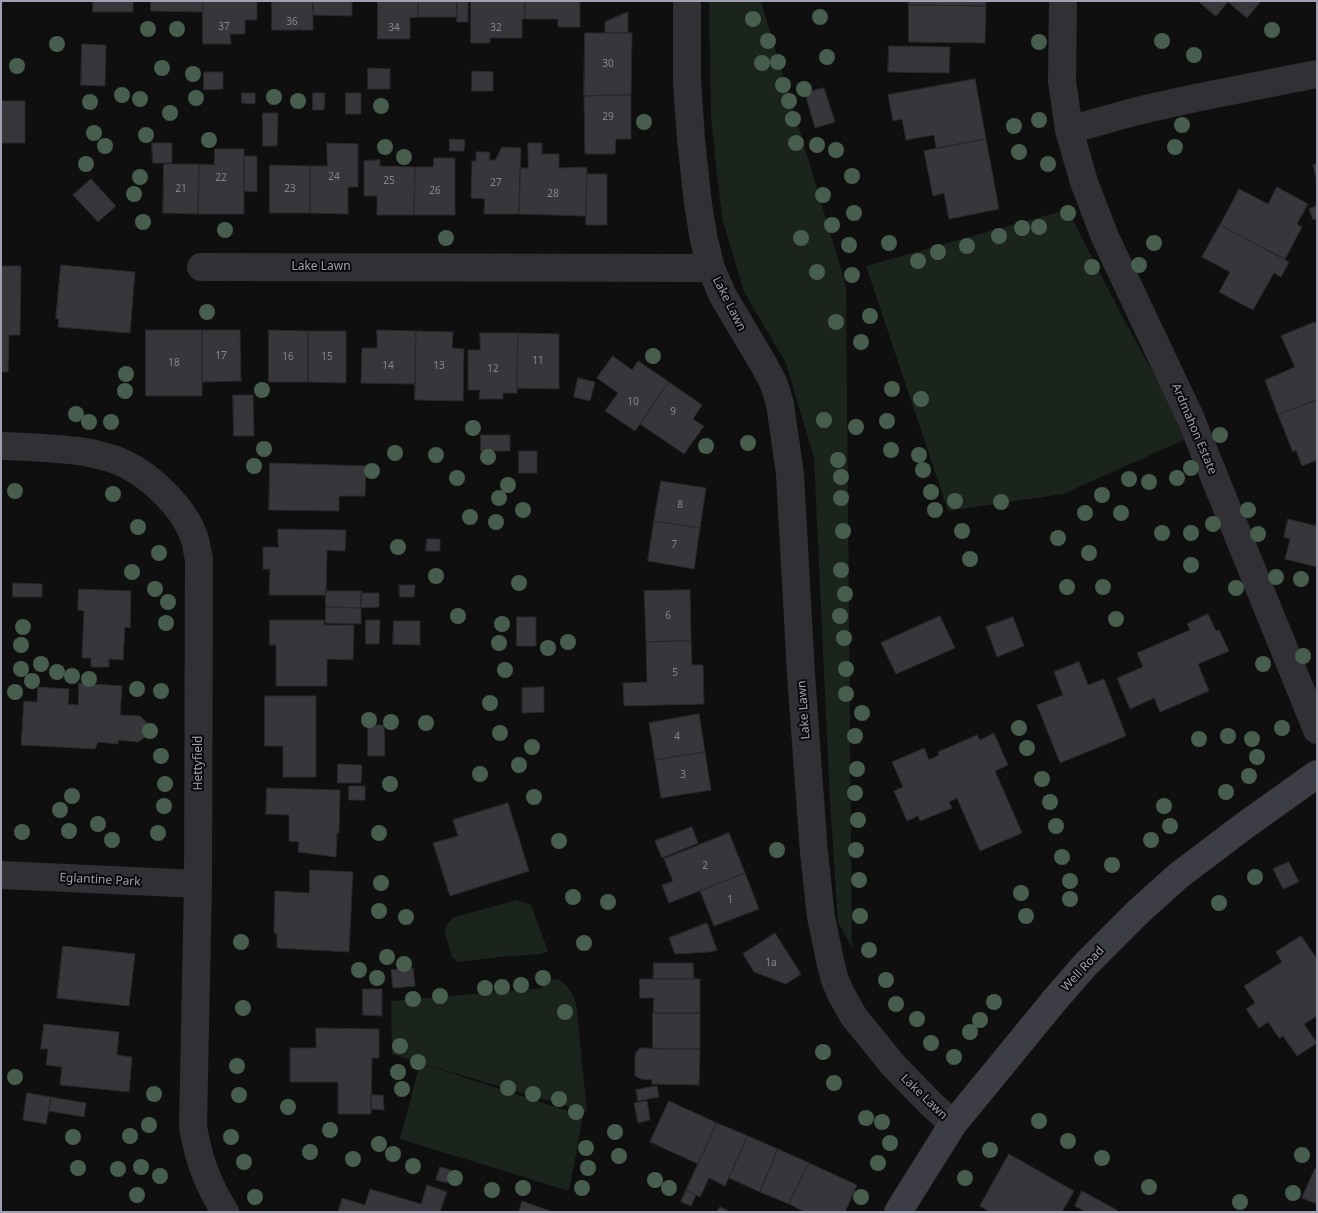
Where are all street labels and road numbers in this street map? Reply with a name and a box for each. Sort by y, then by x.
street label: Lake Lawn [291,260,351,274]
street label: Lake Lawn [709,274,749,334]
street label: Ardmahon Estate [1168,381,1220,477]
street label: Lake Lawn [795,680,813,740]
street label: Hettyfield [192,736,206,790]
street label: Eglantine Park [59,871,141,889]
street label: Well Road [1059,944,1107,994]
street label: Lake Lawn [898,1071,950,1123]

